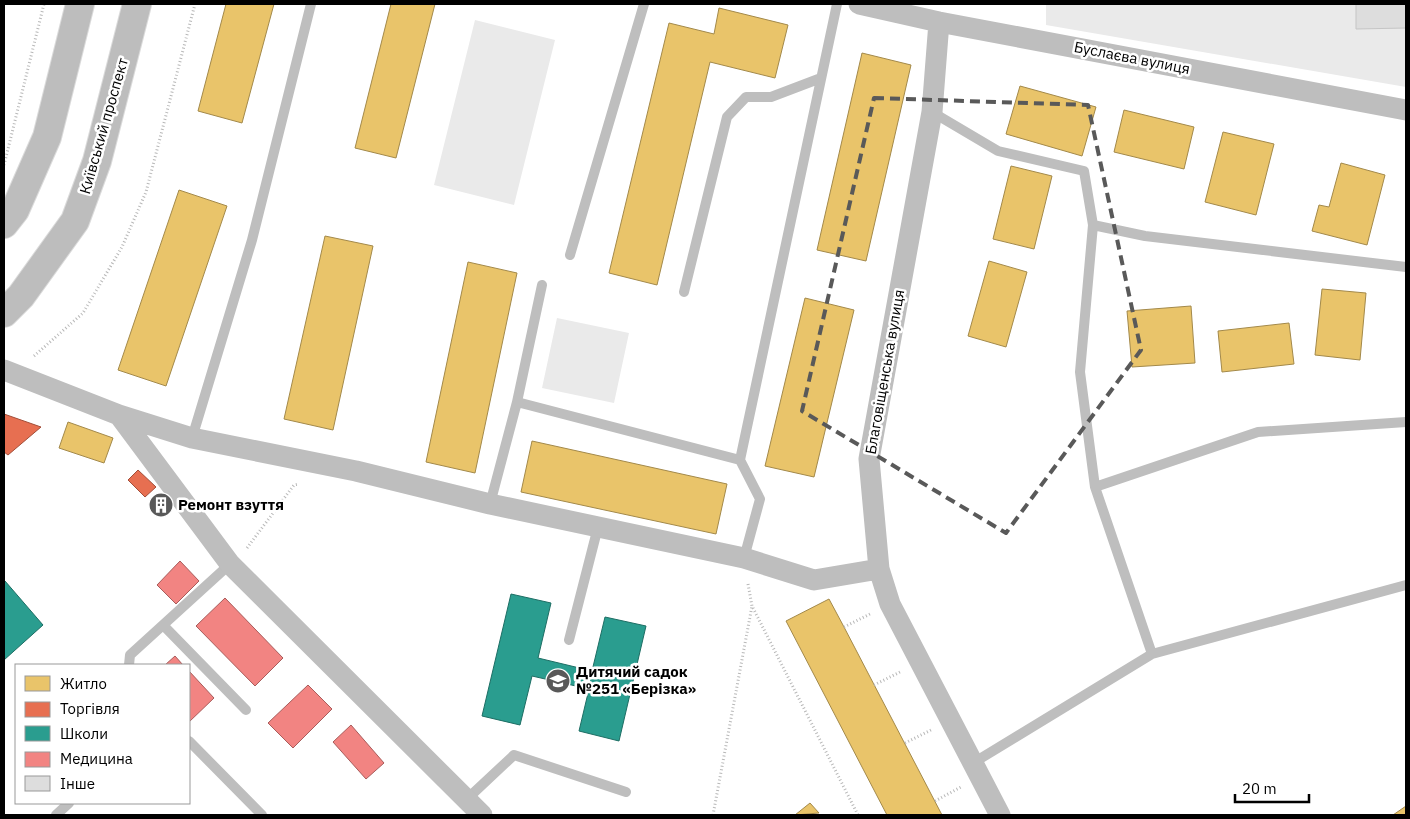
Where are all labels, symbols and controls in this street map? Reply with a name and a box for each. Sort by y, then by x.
street label: Буслаєва вулиця [1072,37,1192,78]
street label: Київський проспект [75,56,132,196]
street label: Благовіщенська вулиця [861,288,908,456]
building icon: Ремонт взуття [148,492,174,518]
place label: Ремонт взуття [178,495,284,514]
place label: Дитячий садок №251 «Берізка» [576,662,696,698]
legend [15,664,190,804]
school or university icon: Дитячий садок №251 «Берізка» [545,668,571,694]
text: Житло [60,674,107,693]
text: Торгівля [60,699,120,718]
text: Школи [60,724,108,743]
text: Медицина [60,749,133,768]
scale bar [1235,772,1309,804]
text: Інше [60,774,95,793]
text: 20 m [1242,779,1277,798]

